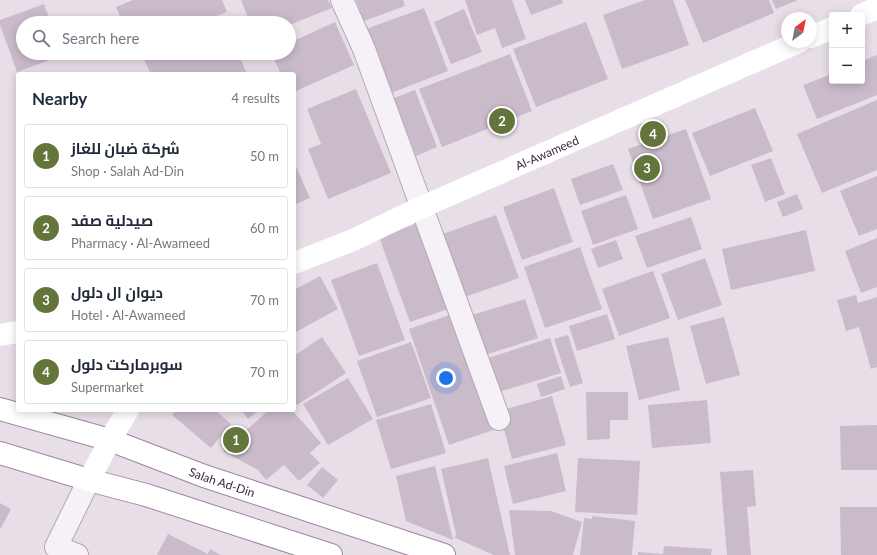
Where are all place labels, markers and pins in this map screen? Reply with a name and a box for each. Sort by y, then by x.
pin: 2 [489,106,515,136]
pin: 4 [640,119,666,149]
pin: 3 [634,153,660,183]
pin: 1 [223,425,249,455]

